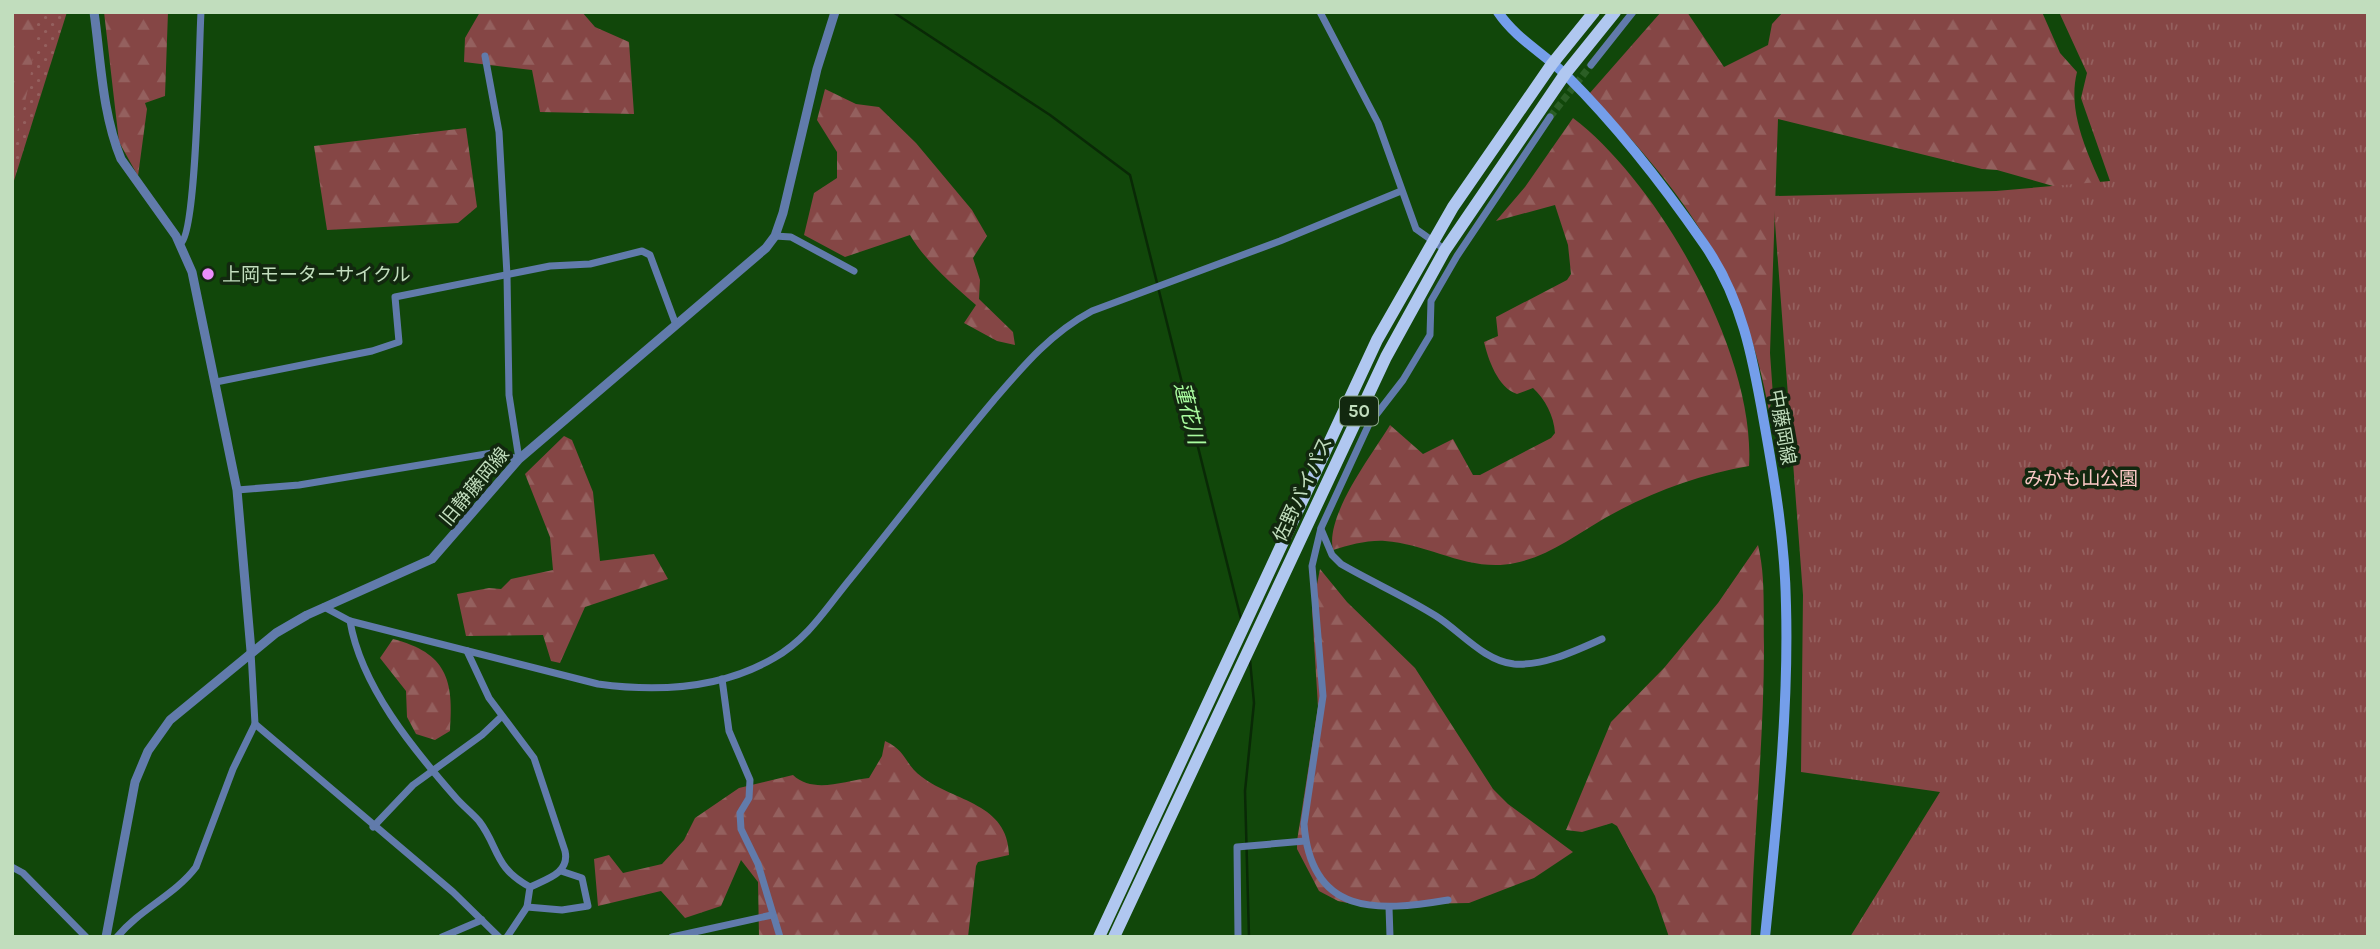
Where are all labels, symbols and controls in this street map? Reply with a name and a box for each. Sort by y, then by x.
place label: 上岡モーターサイクル [222,264,411,286]
marker: 上岡モーターサイクル [200,266,216,282]
water label: 蓮花川 [1170,380,1209,448]
street label: 中藤岡線 [1765,388,1799,467]
road number: 50 [1340,396,1378,426]
street label: 佐野バイパス [1269,433,1337,546]
street label: 旧静藤岡線 [436,443,514,530]
park label: みかも山公園 [2024,468,2138,490]

